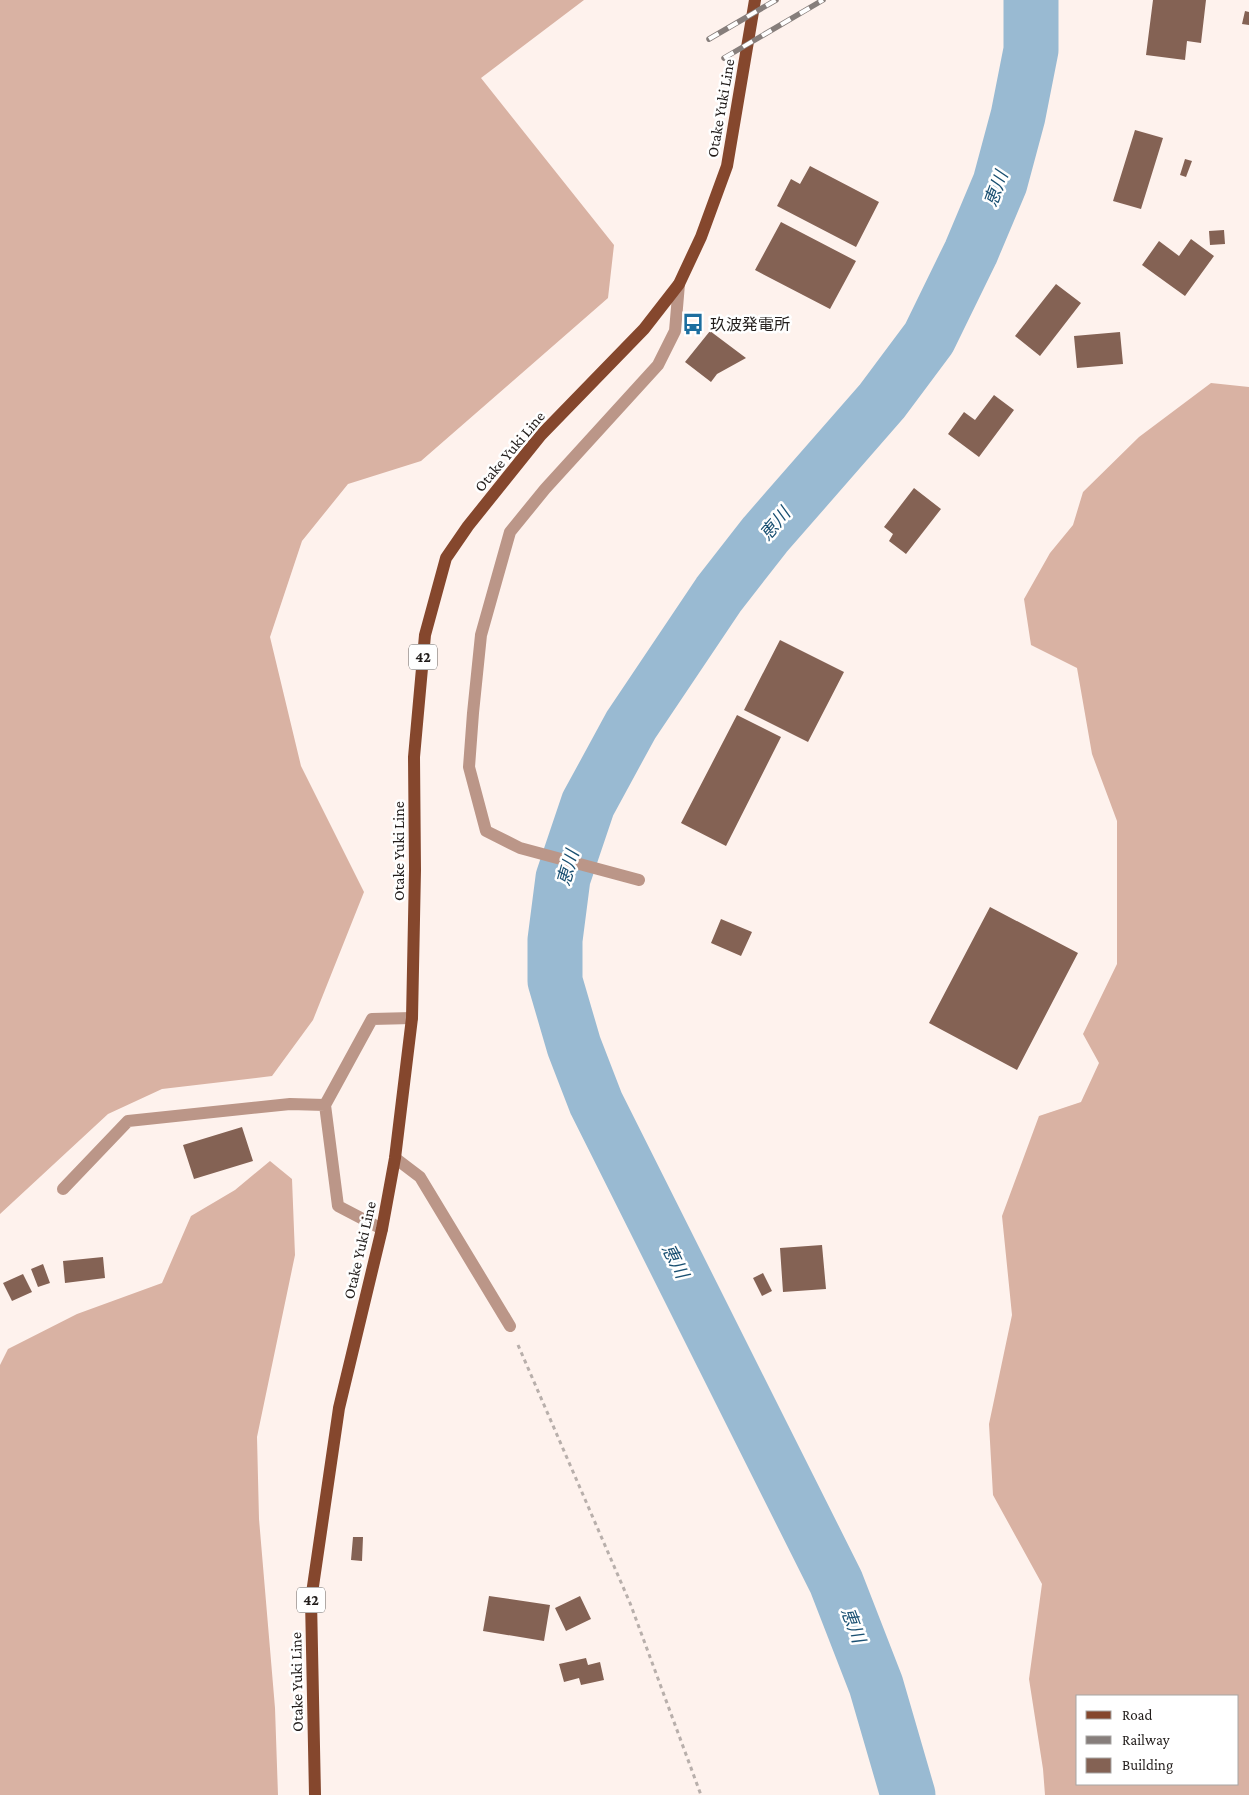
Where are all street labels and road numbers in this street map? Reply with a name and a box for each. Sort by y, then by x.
street label: Otake Yuki Line [703,57,738,159]
street label: Otake Yuki Line [471,408,548,495]
road number: 42 [409,644,437,670]
street label: Otake Yuki Line [390,801,407,901]
street label: Otake Yuki Line [340,1200,379,1301]
road number: 42 [297,1588,325,1612]
street label: Otake Yuki Line [287,1632,306,1732]

